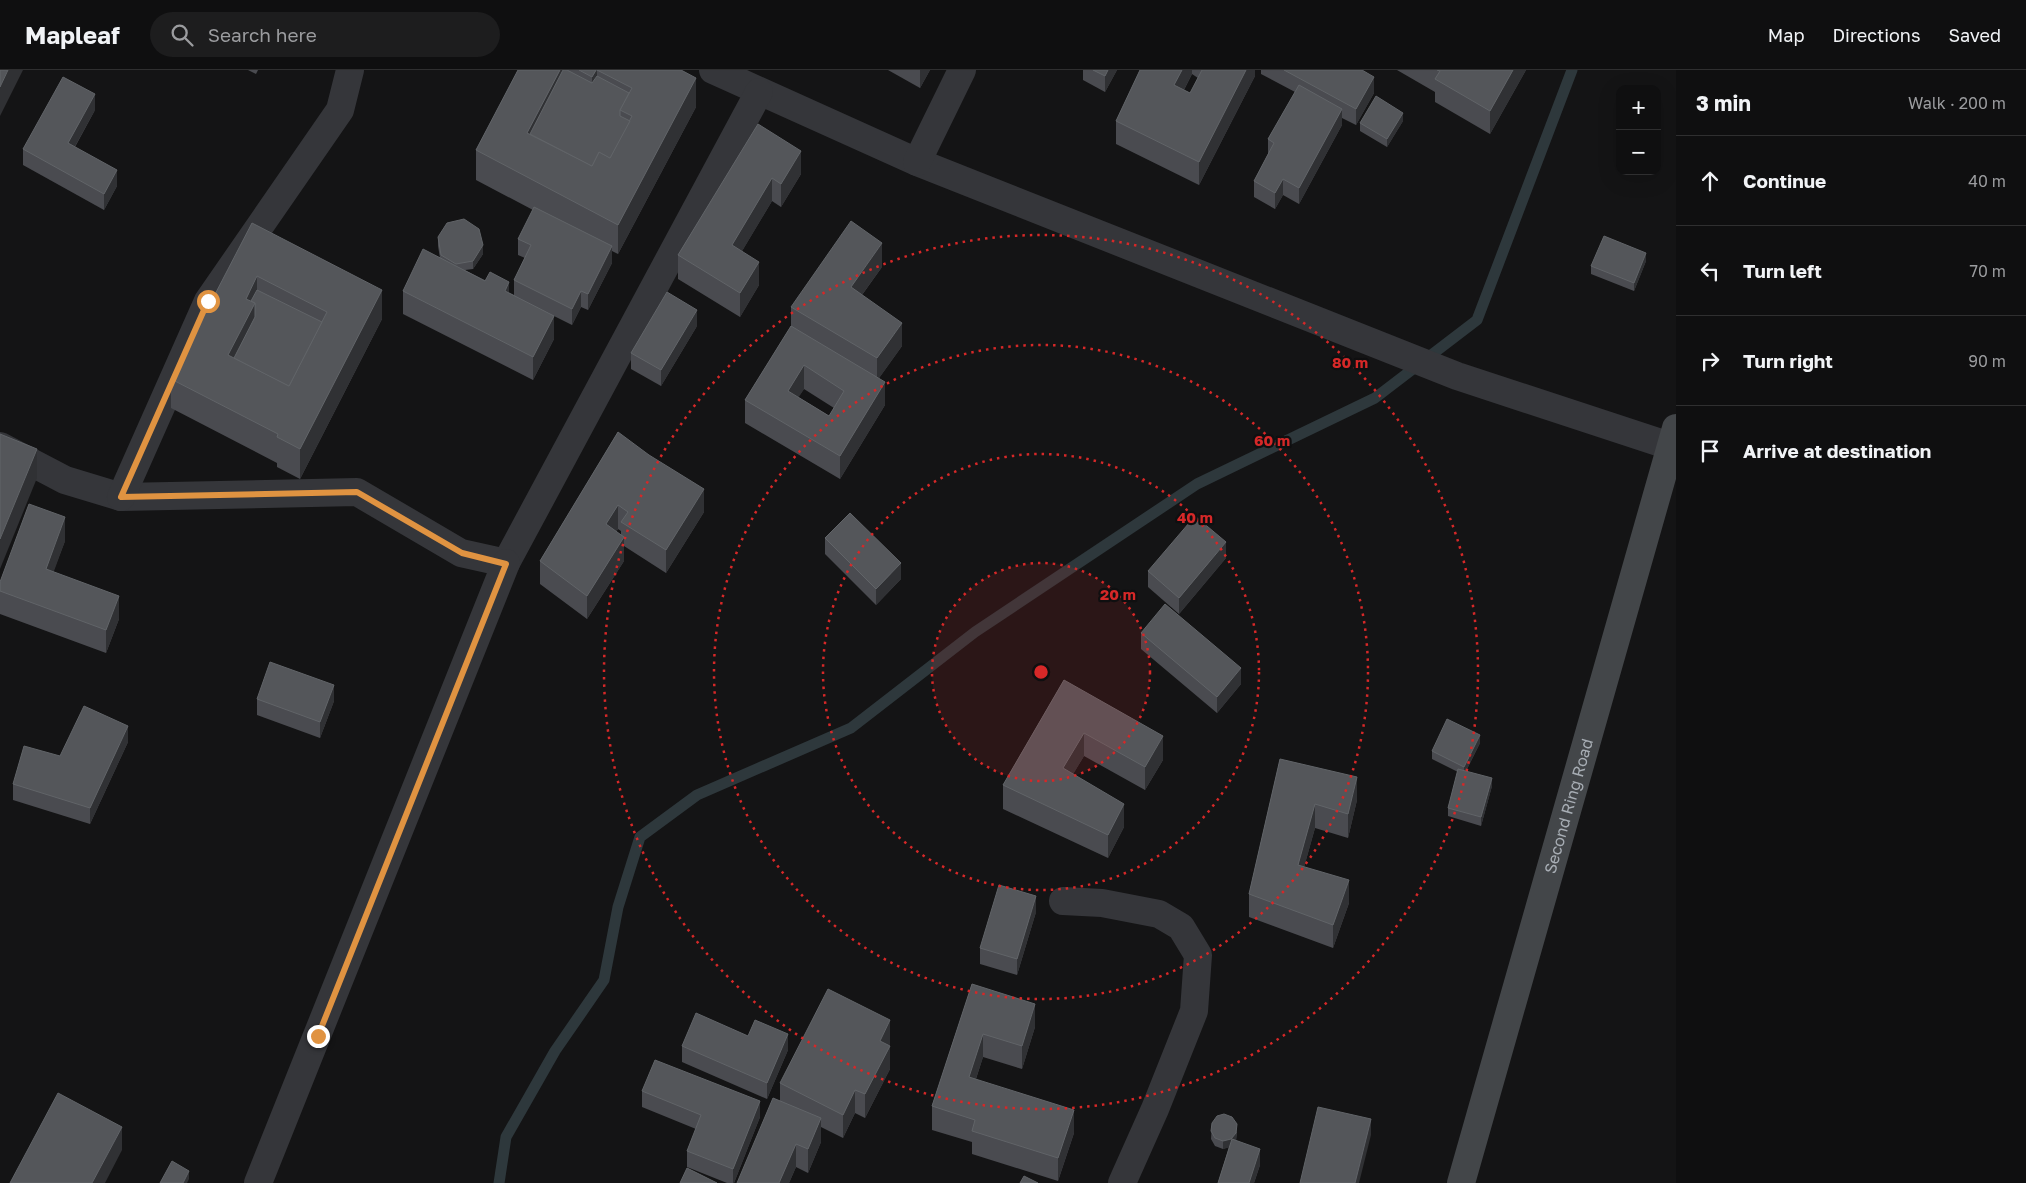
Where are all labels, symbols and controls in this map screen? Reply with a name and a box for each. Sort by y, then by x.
search box [150,12,500,57]
text: Mapleaf [25,20,120,49]
icon: search [168,21,196,49]
text: Search here [208,23,317,46]
text: Map [1768,24,1804,46]
text: Directions [1832,24,1920,46]
text: Saved [1948,24,2001,46]
map controls [1616,85,1661,175]
button: + [1616,85,1661,130]
text: 3 min [1696,90,1751,116]
text: Walk · 200 m [1908,93,2006,113]
button: − [1616,130,1661,175]
icon: ahead [1696,167,1724,195]
text: Continue [1743,169,1826,192]
text: 40 m [1968,171,2006,191]
icon: left [1696,257,1724,285]
text: Turn left [1743,259,1822,282]
text: 70 m [1969,261,2006,281]
route start [197,290,220,313]
icon: right [1696,347,1724,375]
text: Turn right [1743,349,1833,372]
text: 90 m [1968,351,2006,371]
text: 80 m [1332,353,1368,371]
text: 60 m [1254,431,1290,449]
icon: arrive [1696,437,1724,465]
text: Arrive at destination [1743,439,1931,462]
text: 40 m [1177,508,1213,526]
text: 20 m [1100,585,1136,603]
centre of rings [1032,663,1050,681]
street label: Second Ring Road [1540,736,1597,876]
route end [307,1025,330,1048]

